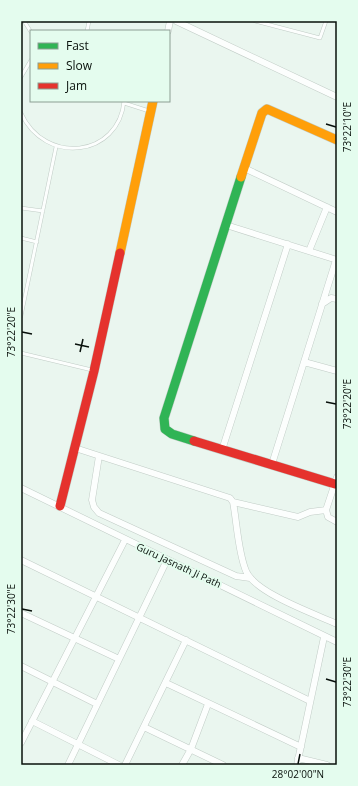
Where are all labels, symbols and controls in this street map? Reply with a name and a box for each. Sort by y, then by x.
legend [30,30,170,102]
text: Fast [66,37,89,54]
text: Slow [66,57,93,74]
text: Jam [65,77,87,94]
text: 73°22'10"E [340,102,354,152]
text: 73°22'20"E [4,307,18,357]
text: 73°22'20"E [340,379,354,429]
street label: Guru Jasnath Ji Path [134,539,224,591]
text: 73°22'30"E [4,584,18,634]
text: 73°22'30"E [340,657,354,707]
text: 28°02'00"N [272,767,324,781]

